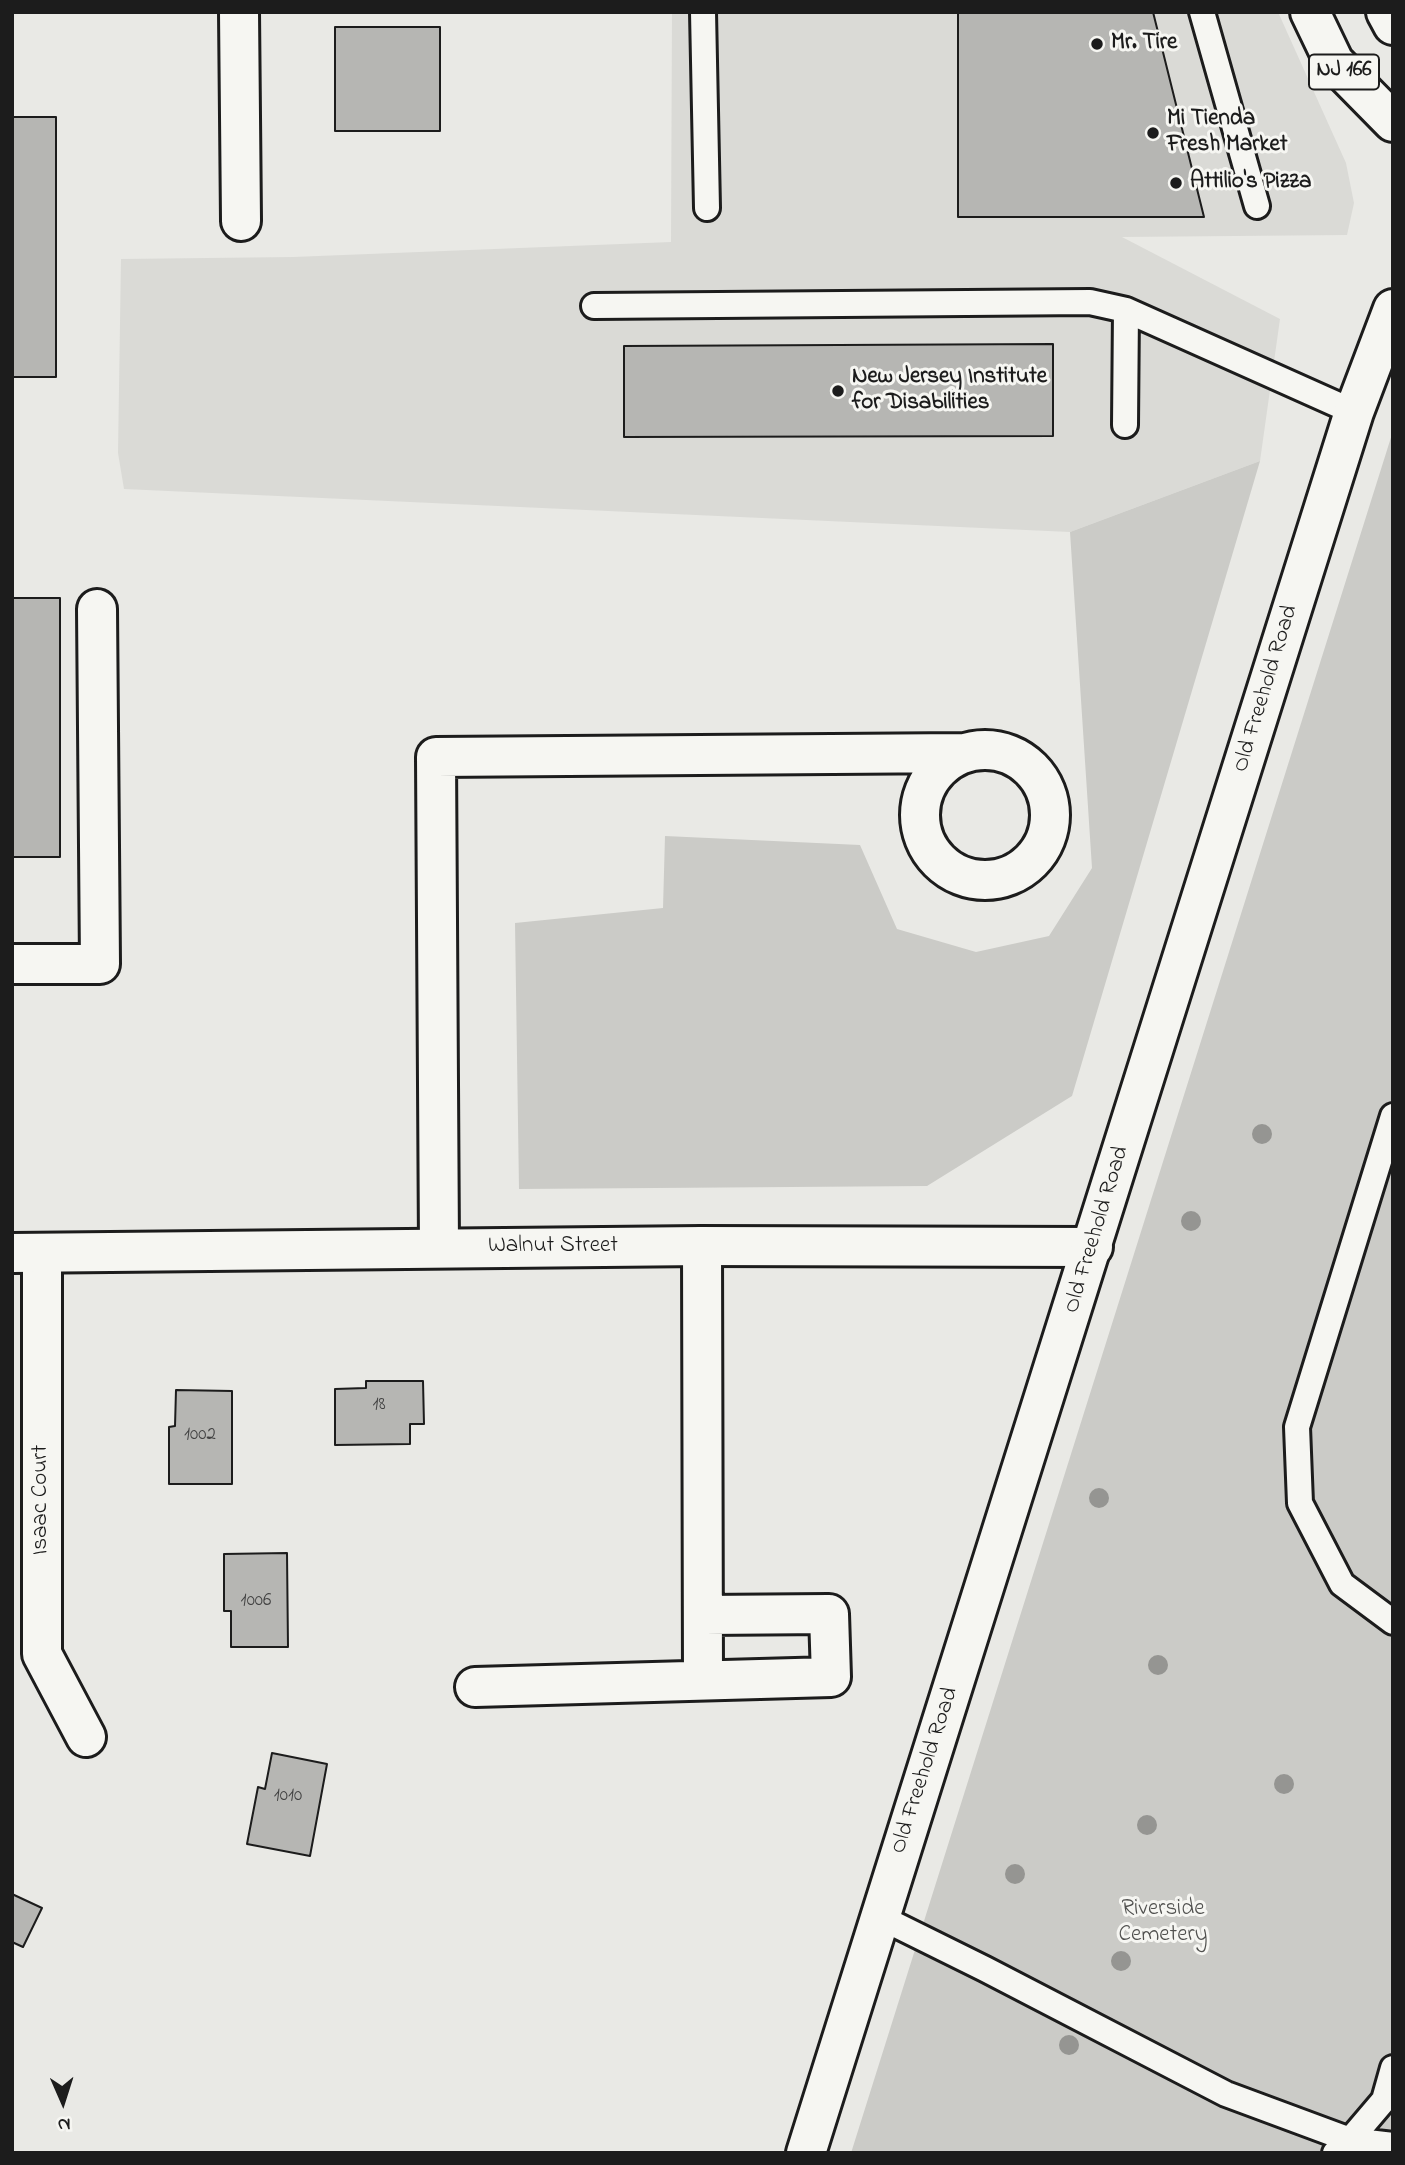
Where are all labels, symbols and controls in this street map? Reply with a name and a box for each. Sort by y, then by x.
place label: Mr. Tire [1111,30,1177,58]
marker: Mr. Tire [1089,36,1105,52]
road number: NJ 166 [1309,55,1379,90]
place label: Mi Tienda Fresh Market [1167,106,1287,160]
marker: Mi Tienda Fresh Market [1145,125,1161,141]
place label: Attilio's Pizza [1190,169,1311,197]
marker: Attilio's Pizza [1168,175,1184,191]
place label: New Jersey Institute for Disabilities [852,364,1047,418]
marker: New Jersey Institute for Disabilities [830,383,846,399]
street label: Old Freehold Road [1228,602,1306,776]
street label: Old Freehold Road [1059,1143,1137,1317]
street label: Walnut Street [488,1233,618,1261]
house number: 18 [372,1395,386,1417]
house number: 1002 [184,1425,216,1447]
street label: Isaac Court [28,1445,56,1555]
house number: 1006 [241,1591,271,1613]
street label: Old Freehold Road [886,1684,966,1858]
house number: 1010 [274,1786,302,1808]
park label: Riverside Cemetery [1118,1896,1208,1950]
north arrow [28,2067,98,2137]
text: N [57,2110,71,2137]

